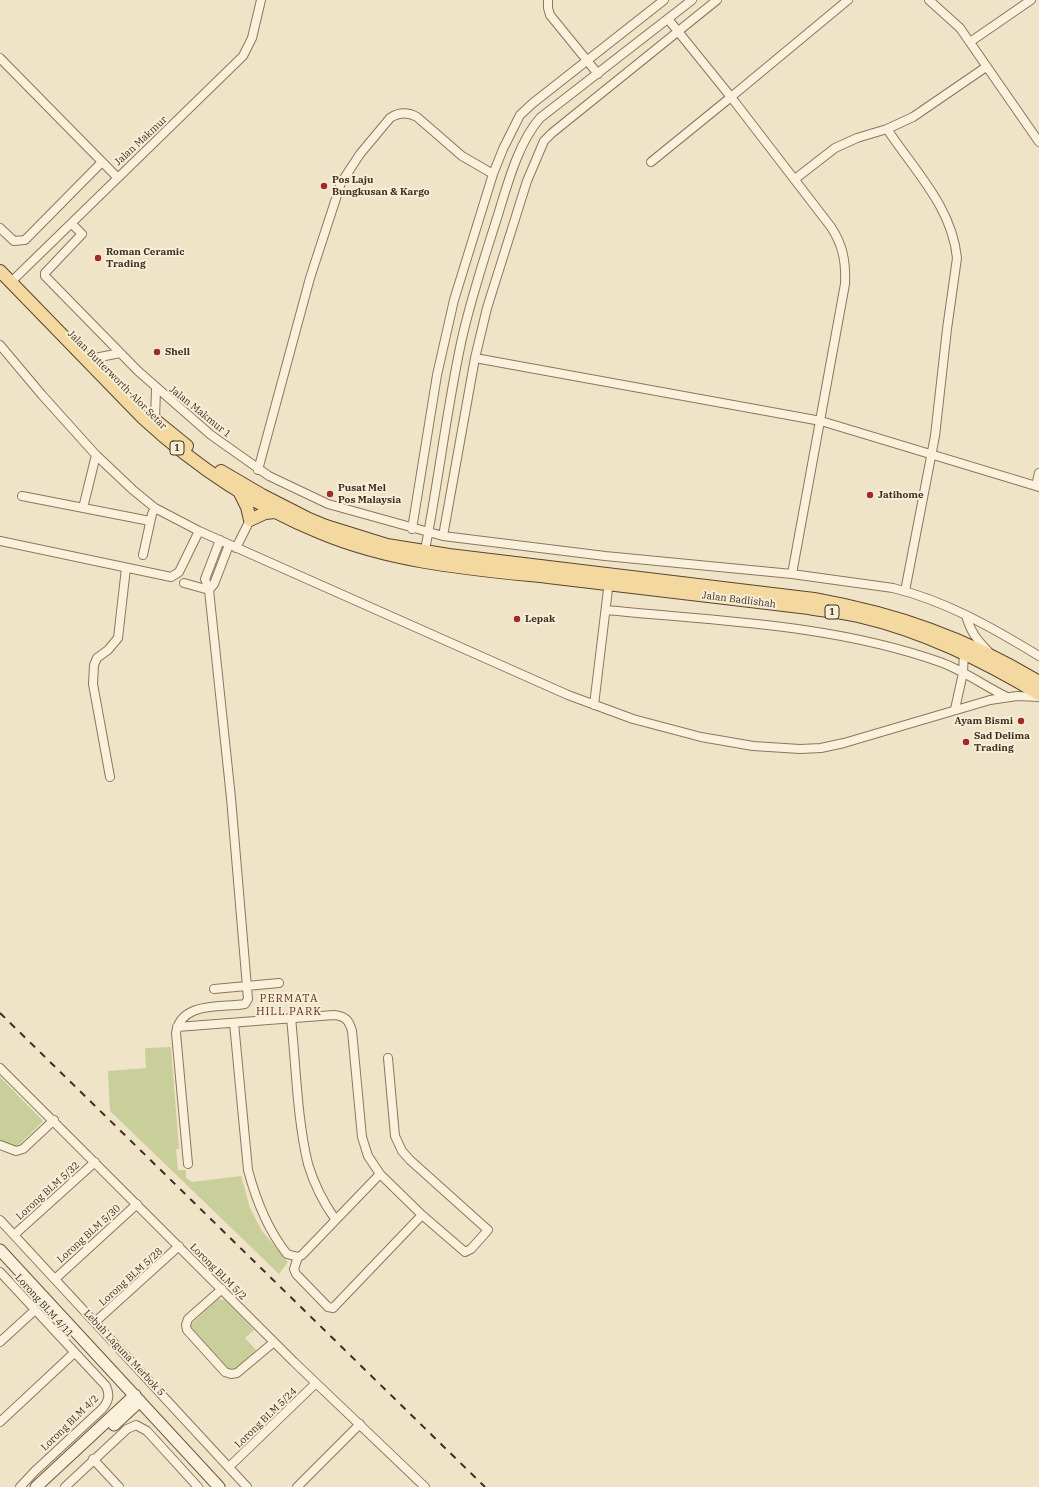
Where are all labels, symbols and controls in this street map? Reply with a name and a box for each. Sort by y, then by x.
street label: Jalan Makmur [112,114,170,168]
place label: Pos Laju Bungkusan & Kargo [332,174,430,198]
marker: Pos Laju Bungkusan & Kargo [319,181,329,191]
place label: Roman Ceramic Trading [106,246,185,270]
marker: Roman Ceramic Trading [93,253,103,263]
street label: Jalan Butterworth-Alor Setar [65,328,169,432]
place label: Shell [165,346,190,358]
marker: Shell [152,347,162,357]
street label: Jalan Makmur 1 [167,384,233,440]
road number: 1 [170,441,184,455]
place label: Pusat Mel Pos Malaysia [338,482,401,506]
marker: Pusat Mel Pos Malaysia [325,489,335,499]
place label: Jatihome [878,489,924,501]
marker: Jatihome [865,490,875,500]
street label: Jalan Badlishah [701,590,777,610]
road number: 1 [825,605,839,619]
place label: Lepak [525,613,555,625]
marker: Lepak [512,614,522,624]
place label: Ayam Bismi [954,715,1013,727]
marker: Ayam Bismi [1016,716,1026,726]
place label: Sad Delima Trading [974,730,1030,754]
marker: Sad Delima Trading [961,737,971,747]
district label: PERMATA HILL PARK [256,992,322,1018]
street label: Lorong BLM 5/32 [14,1159,82,1223]
street label: Lorong BLM 5/30 [55,1202,123,1266]
street label: Lorong BLM 5/2 [187,1241,249,1303]
street label: Lorong BLM 5/28 [97,1245,165,1309]
street label: Lorong BLM 4/11 [12,1272,76,1340]
street label: Lebuh Laguna Merbok 5 [81,1307,167,1399]
street label: Lorong BLM 5/24 [233,1386,299,1450]
street label: Lorong BLM 4/2 [39,1393,101,1453]

